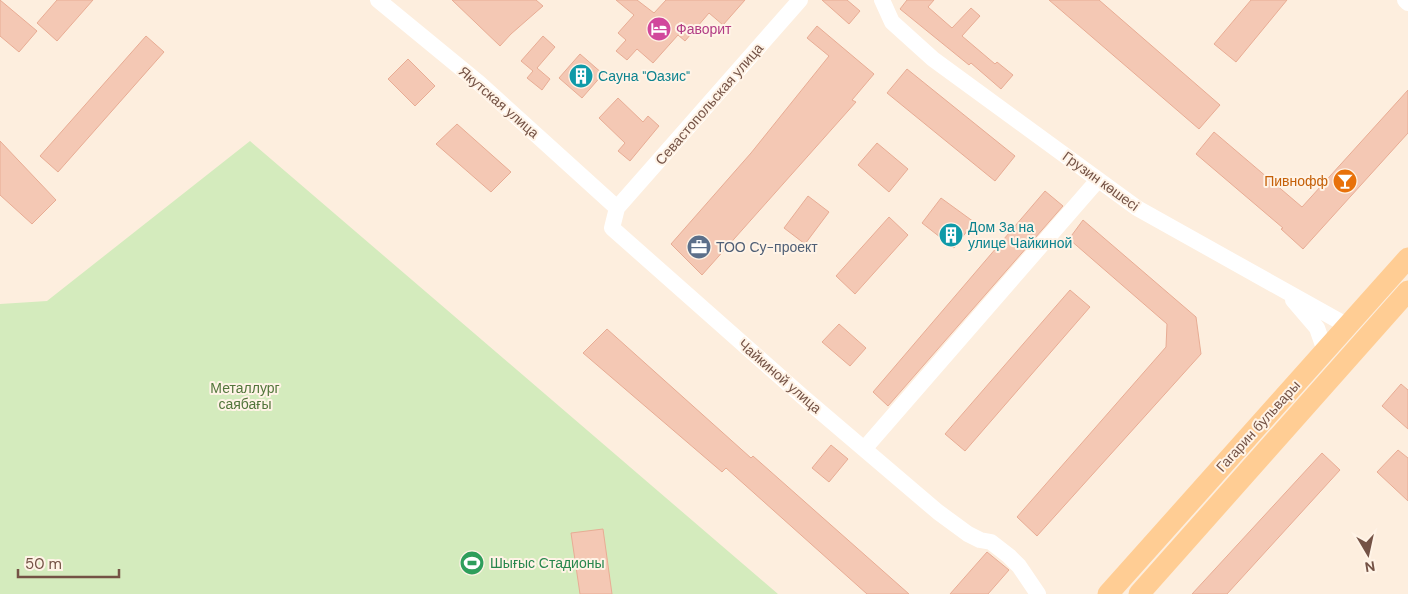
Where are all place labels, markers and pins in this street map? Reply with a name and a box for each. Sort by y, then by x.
hotel icon: Фаворит [646,16,672,42]
place label: Фаворит [676,20,732,38]
building icon: Сауна "Оазис" [568,63,594,89]
place label: Сауна "Оазис" [598,67,690,85]
bar icon: Пивнофф [1332,168,1358,194]
place label: Пивнофф [1264,172,1328,190]
place label: Дом 3а на улице Чайкиной [968,218,1072,252]
building icon: Дом 3а на улице Чайкиной [938,222,964,248]
office icon: ТОО Су-проект [686,234,712,260]
place label: ТОО Су-проект [716,238,818,256]
sports icon: Шығыс Стадионы [459,550,485,576]
place label: Шығыс Стадионы [490,554,605,572]

